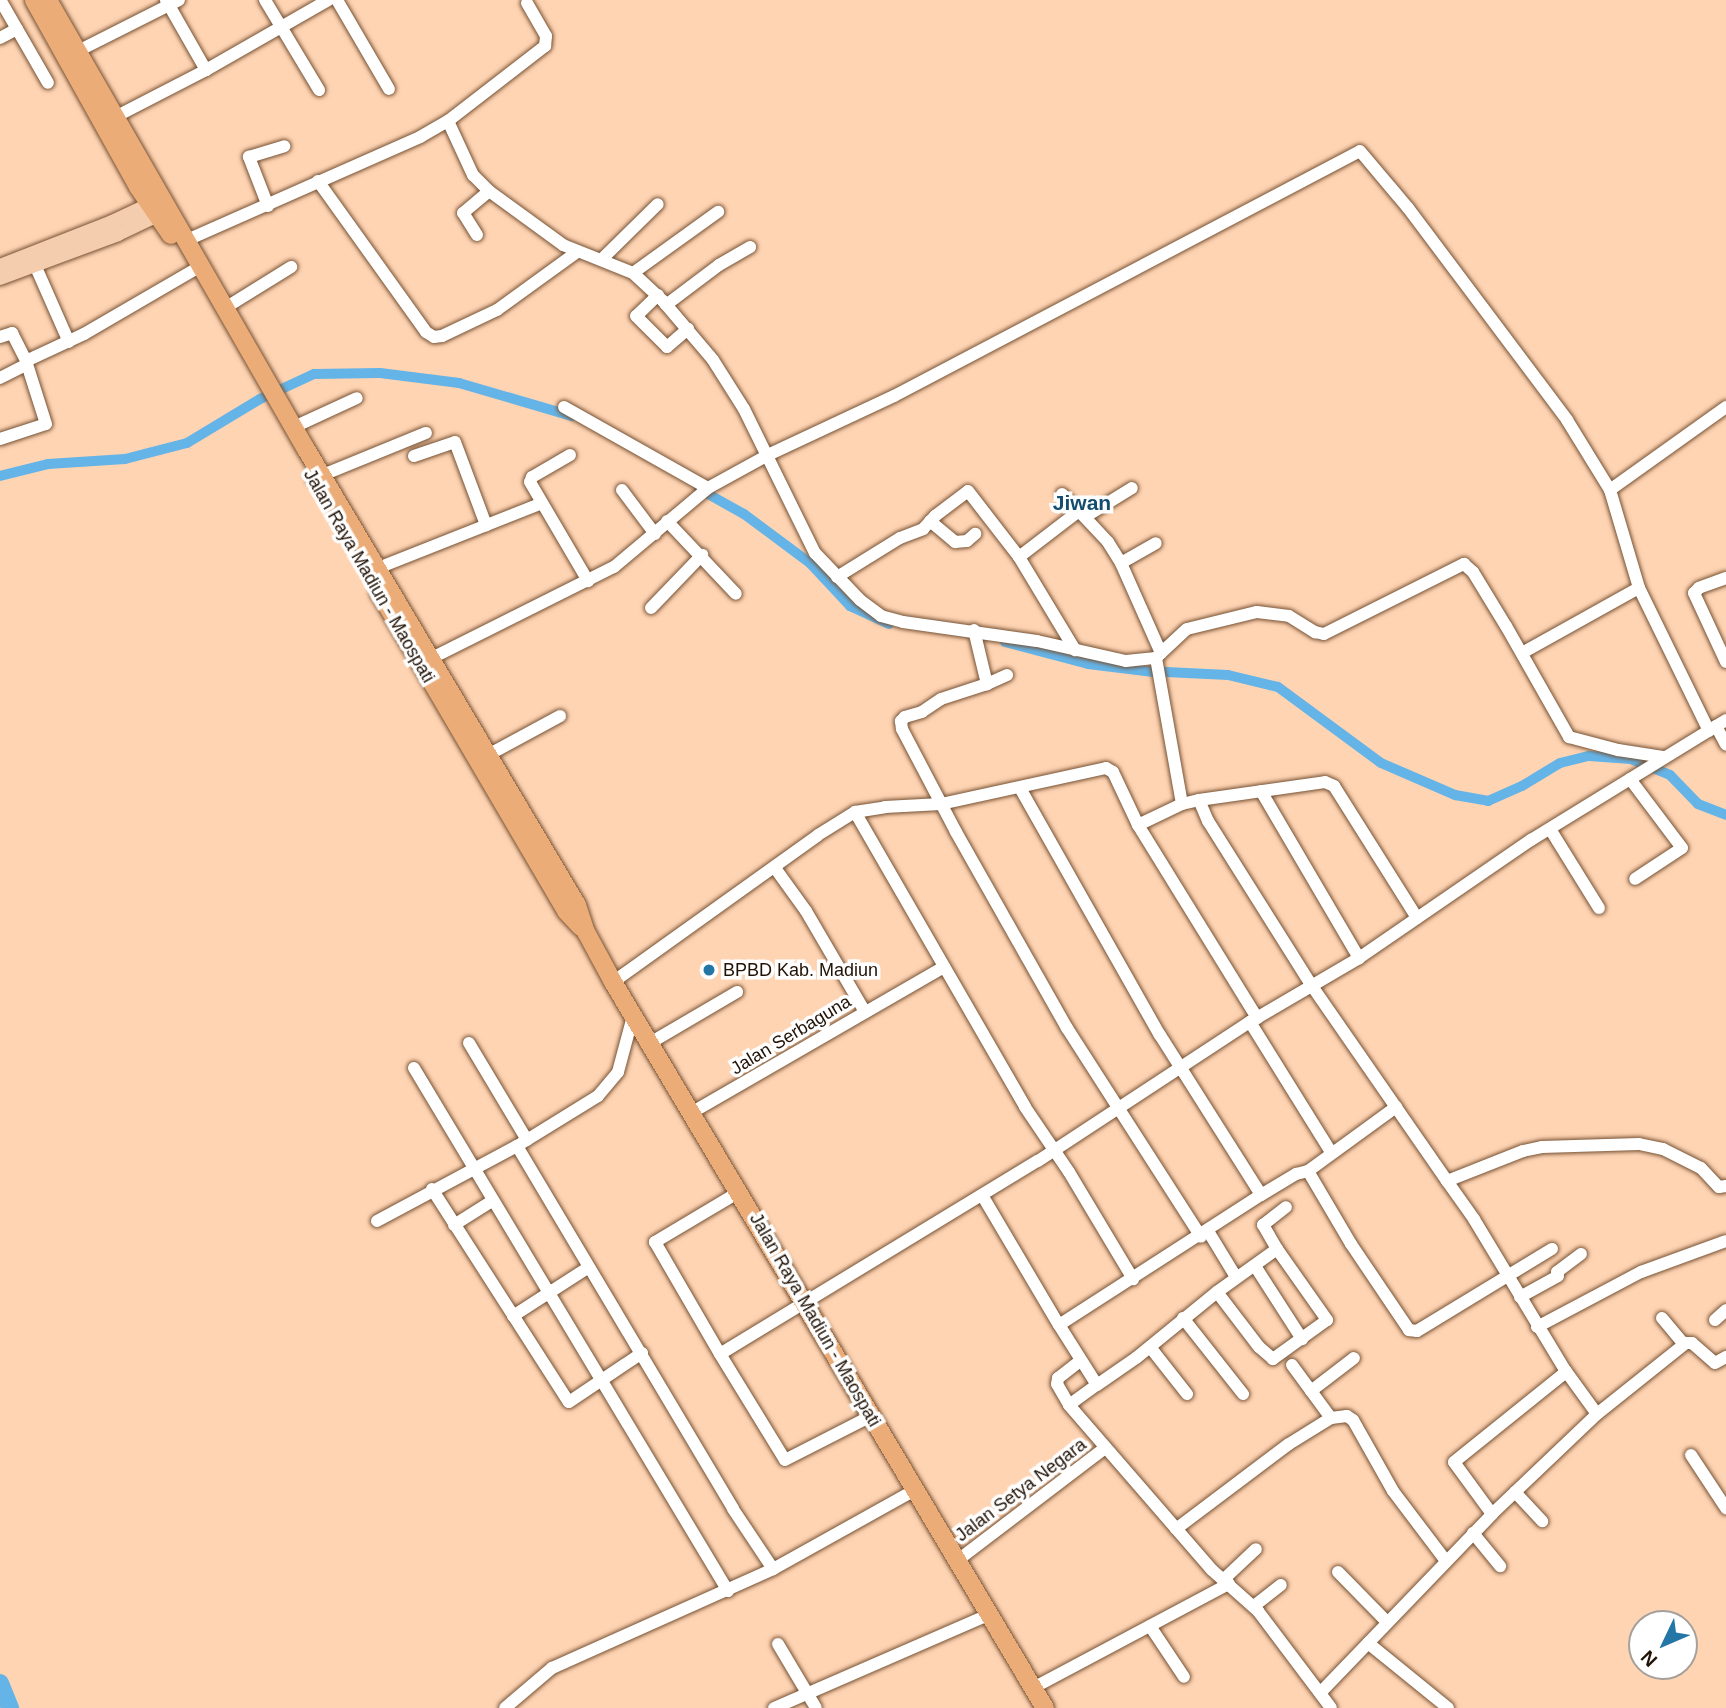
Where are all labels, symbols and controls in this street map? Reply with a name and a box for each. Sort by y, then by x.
street label: Jalan Raya Madiun - Maospati [299,465,439,687]
district label: Jiwan [1053,490,1111,516]
place label: BPBD Kab. Madiun [723,959,878,981]
marker: BPBD Kab. Madiun [701,962,717,978]
street label: Jalan Serbaguna [727,991,855,1079]
street label: Jalan Raya Madiun - Maospati [745,1209,885,1431]
street label: Jalan Setya Negara [951,1434,1091,1546]
north arrow [1628,1610,1698,1680]
text: N [1637,1646,1661,1671]

